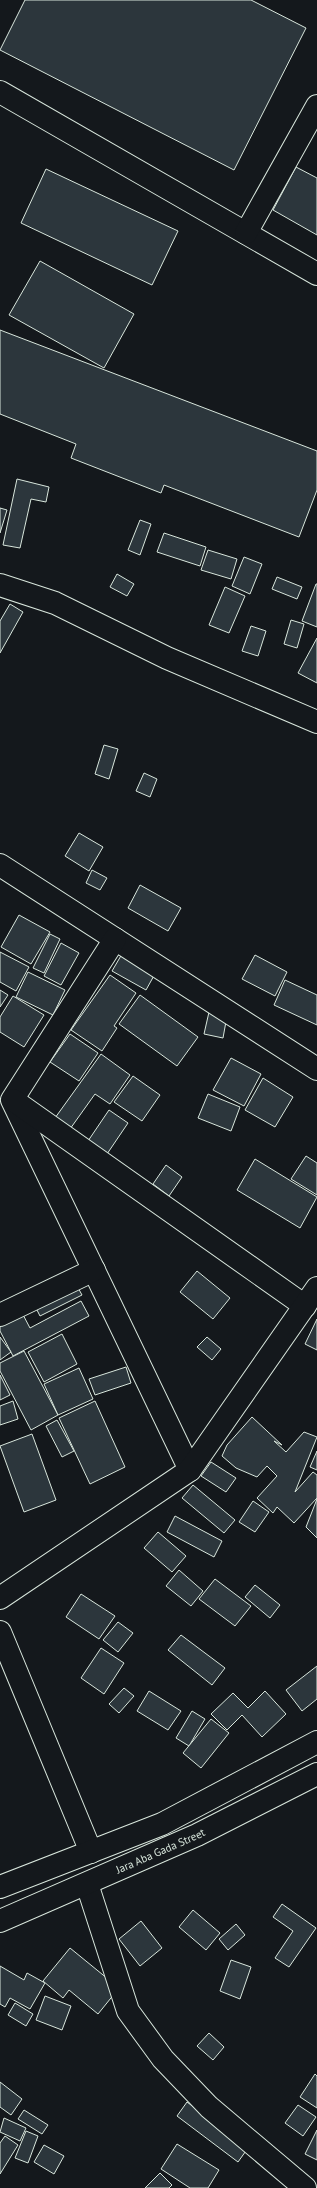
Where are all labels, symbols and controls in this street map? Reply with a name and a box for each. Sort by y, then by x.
street label: Jara Aba Gada Street [113,1825,208,1877]

